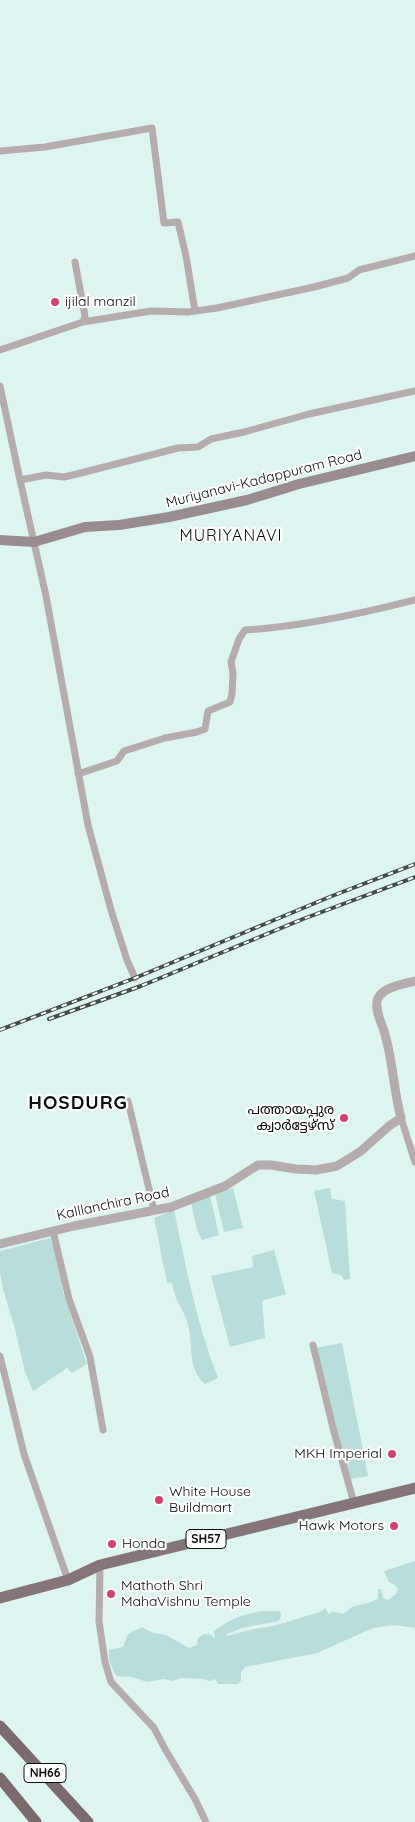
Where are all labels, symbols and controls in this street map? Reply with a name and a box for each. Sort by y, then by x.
place label: ijilal manzil [65,294,136,310]
marker: ijilal manzil [49,296,61,308]
street label: Muriyanavi-Kadappuram Road [164,446,364,512]
district label: MURIYANAVI [178,526,284,546]
district label: HOSDURG [27,1092,129,1114]
place label: പത്തായപ്പുര ക്വാർട്ടേഴ്സ് [248,1102,334,1134]
marker: പത്തായപ്പുര ക്വാർട്ടേഴ്സ് [338,1112,350,1124]
street label: Kalllanchira Road [55,1184,171,1224]
place label: MKH Imperial [294,1446,382,1462]
marker: MKH Imperial [386,1448,398,1460]
place label: White House Buildmart [169,1484,251,1516]
marker: White House Buildmart [153,1494,165,1506]
place label: Hawk Motors [299,1518,384,1534]
marker: Hawk Motors [388,1520,400,1532]
road number: SH57 [186,1530,226,1548]
place label: Honda [122,1536,166,1552]
marker: Honda [106,1538,118,1550]
place label: Mathoth Shri MahaVishnu Temple [121,1578,251,1610]
marker: Mathoth Shri MahaVishnu Temple [105,1588,117,1600]
road number: NH66 [24,1764,66,1782]

